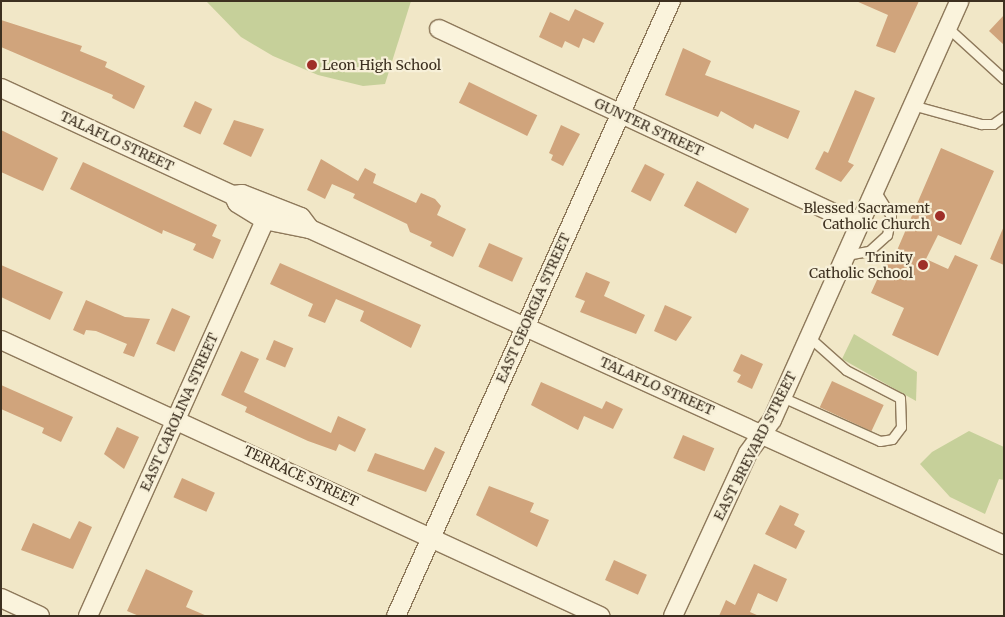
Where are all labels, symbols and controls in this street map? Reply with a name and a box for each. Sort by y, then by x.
place label: Leon High School [322,57,441,73]
marker: Leon High School [306,59,318,71]
street label: GUNTER STREET [592,94,706,160]
street label: TALAFLO STREET [58,107,176,175]
place label: Blessed Sacrament Catholic Church [803,200,930,232]
marker: Blessed Sacrament Catholic Church [934,210,946,222]
street label: EAST GEORGIA STREET [492,230,574,386]
place label: Trinity Catholic School [809,249,913,282]
marker: Trinity Catholic School [917,259,929,271]
street label: EAST CAROLINA STREET [136,330,222,494]
street label: TALAFLO STREET [597,353,717,419]
street label: EAST BREVARD STREET [710,369,800,523]
street label: TERRACE STREET [241,442,361,510]

